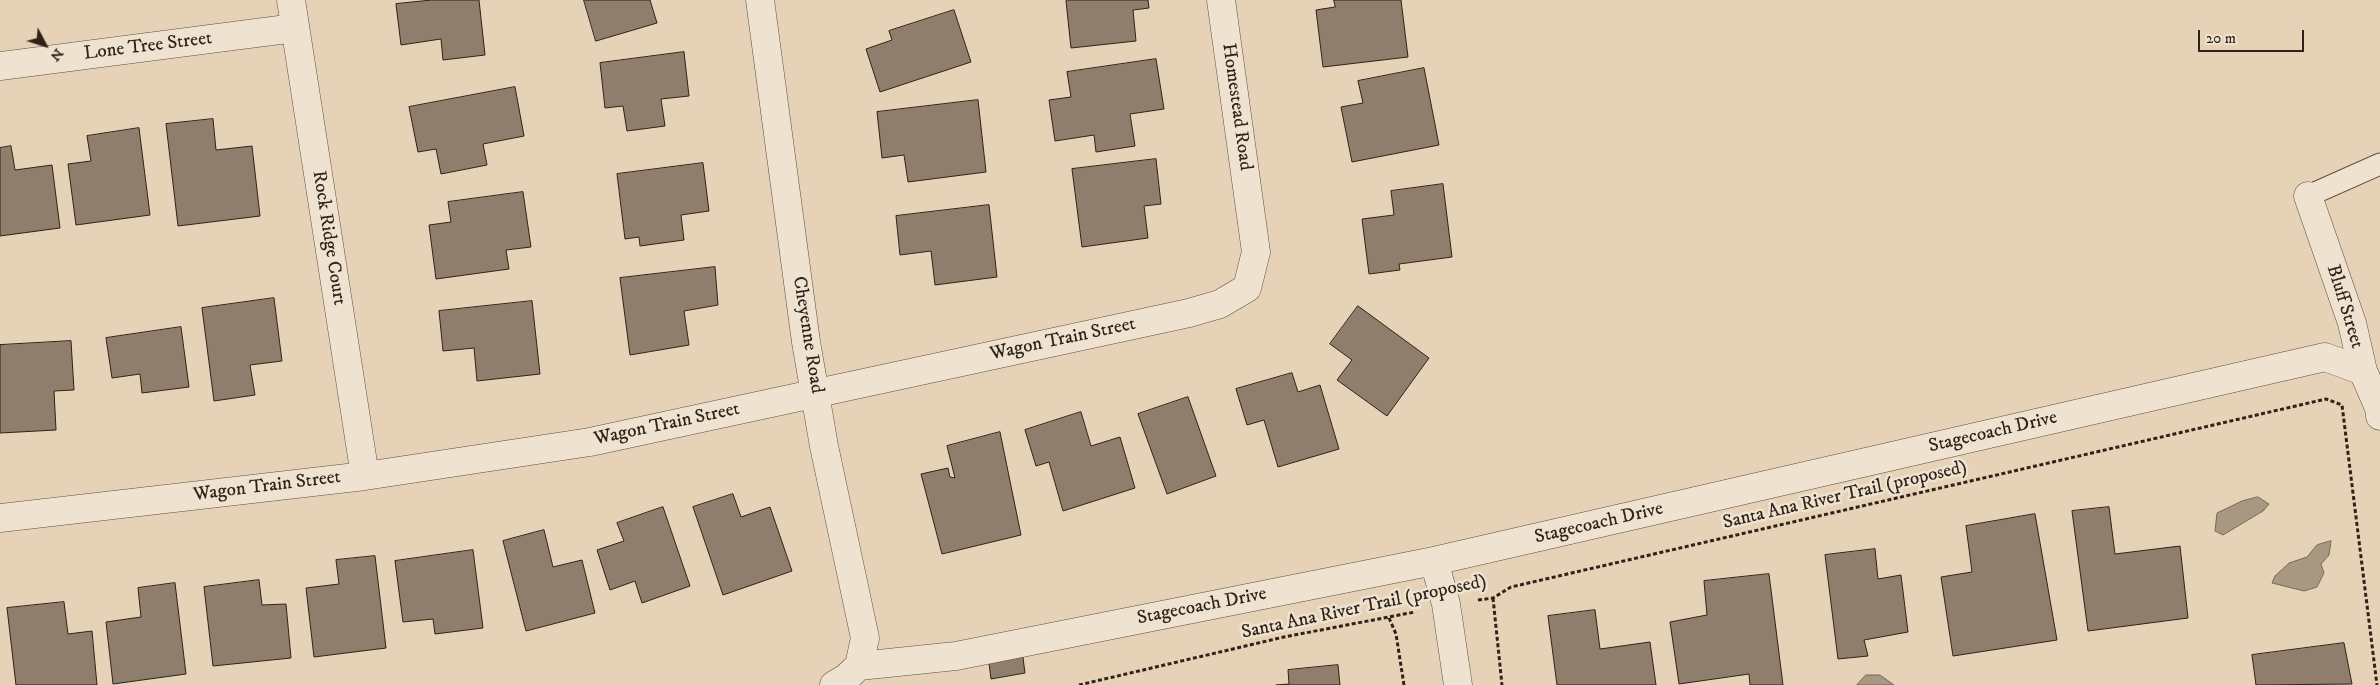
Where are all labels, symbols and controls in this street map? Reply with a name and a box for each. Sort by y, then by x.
north arrow [20,20,70,70]
scale bar [2200,20,2306,52]
street label: Lone Tree Street [83,28,213,66]
text: 20 m [2206,29,2236,48]
street label: Homestead Road [1216,42,1256,172]
text: N [46,44,67,65]
street label: Rock Ridge Court [306,169,350,307]
street label: Bluff Street [2320,262,2368,352]
street label: Cheyenne Road [786,275,828,395]
street label: Wagon Train Street [988,313,1138,367]
street label: Wagon Train Street [592,398,742,452]
street label: Stagecoach Drive [1926,407,2060,459]
street label: Santa Ana River Trail (proposed) [1721,457,1969,535]
street label: Wagon Train Street [192,467,342,507]
street label: Stagecoach Drive [1532,498,1666,550]
street label: Santa Ana River Trail (proposed) [1239,571,1489,645]
street label: Stagecoach Drive [1135,583,1269,631]

